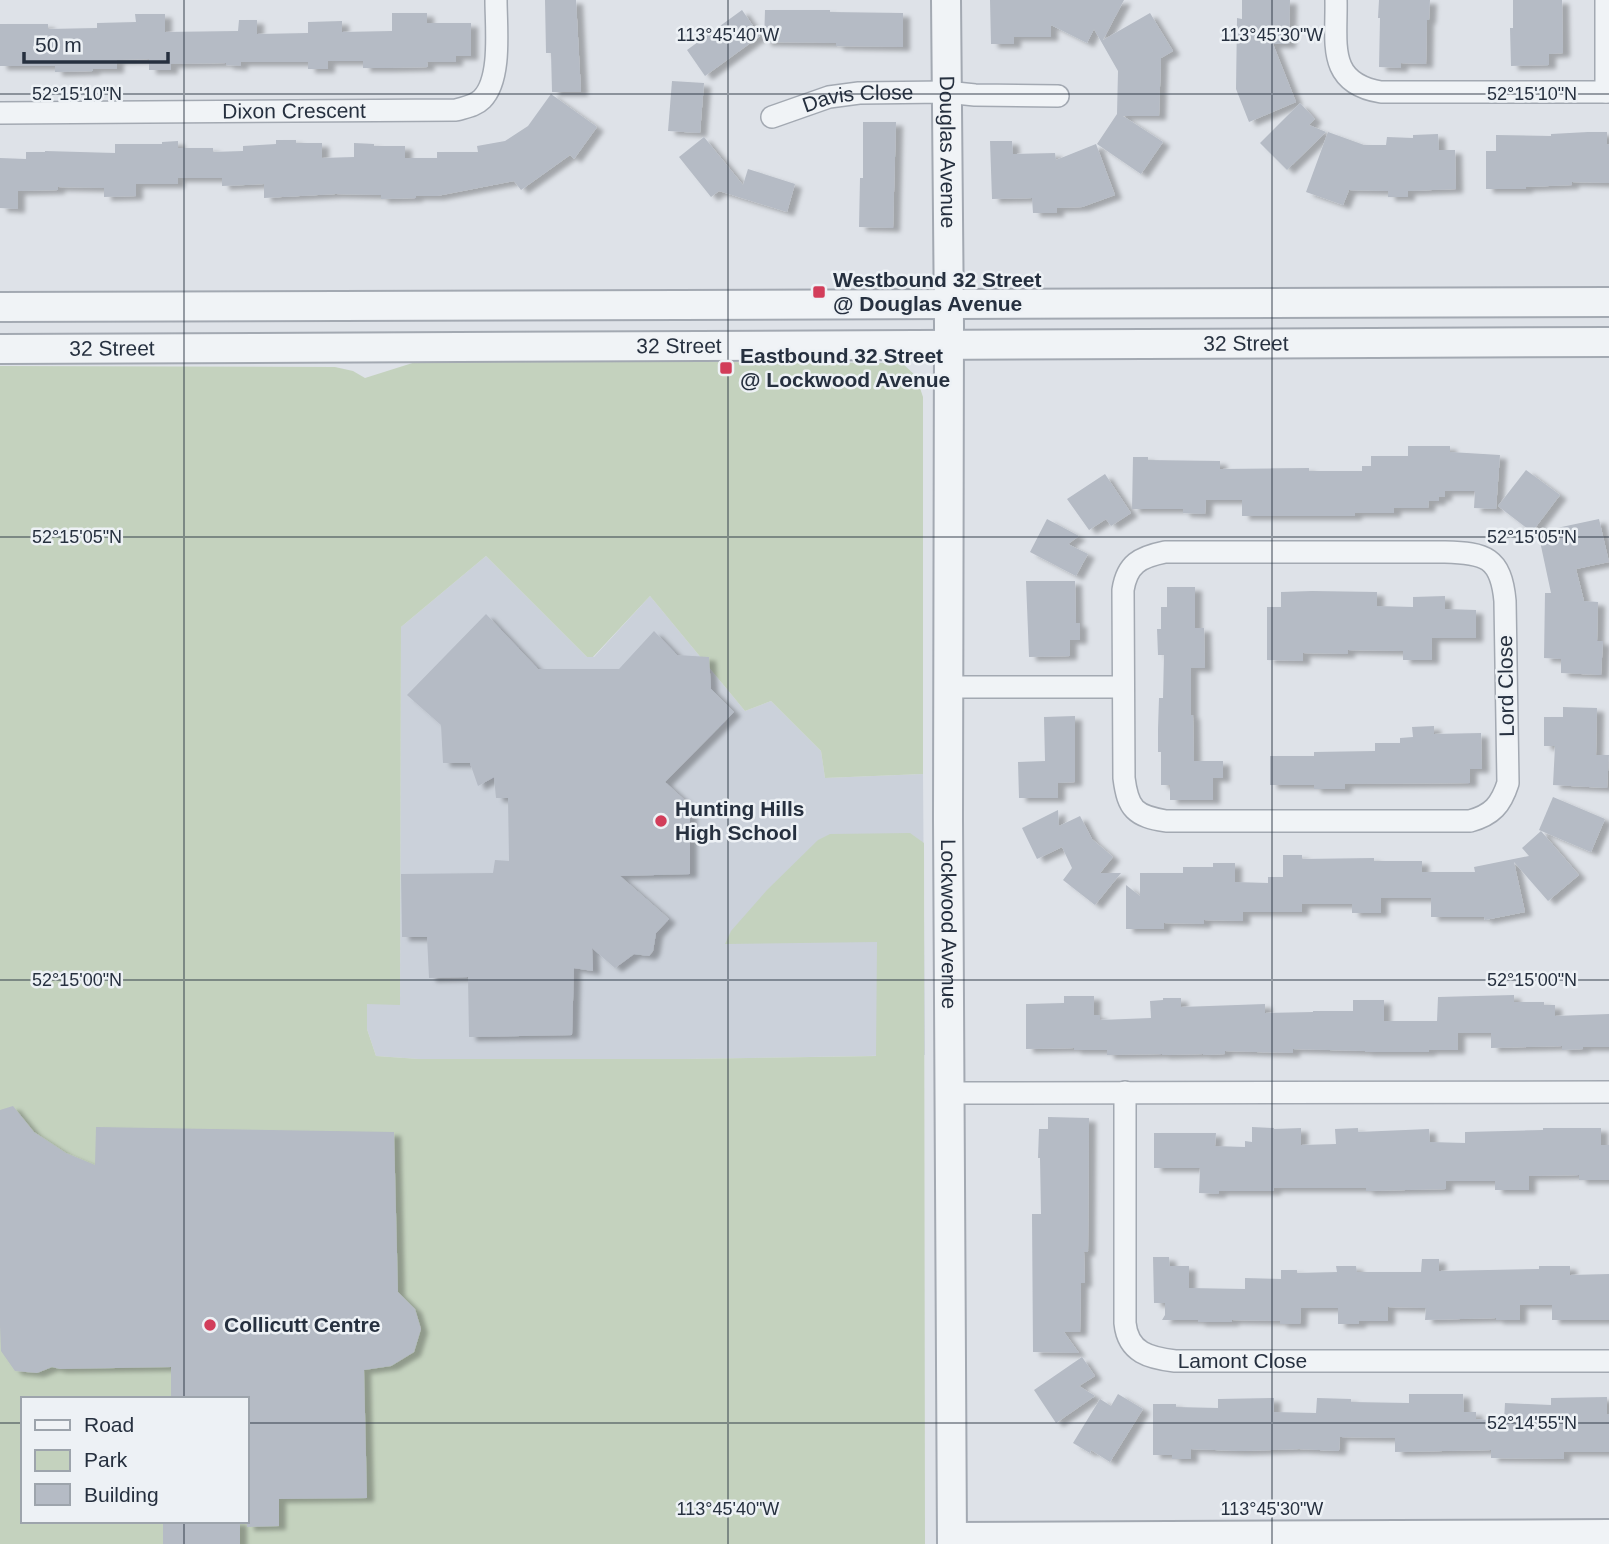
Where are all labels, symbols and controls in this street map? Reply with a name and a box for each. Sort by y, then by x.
scale bar [24,21,168,65]
text: 113°45'40"W [677,25,779,45]
text: 113°45'30"W [1221,25,1323,45]
text: 50 m [35,33,82,56]
street label: Douglas Avenue [936,76,960,228]
street label: Davis Close [799,80,913,116]
text: 52°15'10"N [32,84,122,104]
text: 52°15'10"N [1487,84,1577,104]
street label: Dixon Crescent [222,99,366,123]
place label: Westbound 32 Street @ Douglas Avenue [833,268,1041,315]
marker: Westbound 32 Street @ Douglas Avenue [811,284,827,300]
street label: 32 Street [1203,331,1289,355]
street label: 32 Street [636,334,722,357]
street label: 32 Street [69,336,155,360]
place label: Eastbound 32 Street @ Lockwood Avenue [740,344,950,391]
marker: Eastbound 32 Street @ Lockwood Avenue [718,360,734,376]
text: 52°15'05"N [32,527,122,547]
text: 52°15'05"N [1487,527,1577,547]
street label: Lord Close [1493,635,1518,737]
place label: Hunting Hills High School [675,797,805,844]
marker: Hunting Hills High School [653,813,669,829]
street label: Lockwood Avenue [937,839,961,1009]
text: 52°15'00"N [32,970,122,990]
text: 52°15'00"N [1487,970,1577,990]
place label: Collicutt Centre [224,1313,380,1336]
marker: Collicutt Centre [202,1317,218,1333]
street label: Lamont Close [1178,1349,1307,1372]
legend [21,1397,248,1523]
text: Road [84,1413,134,1436]
text: 52°14'55"N [1487,1413,1577,1433]
text: Park [84,1448,128,1471]
text: Building [84,1483,159,1506]
text: 113°45'40"W [677,1499,779,1519]
text: 113°45'30"W [1221,1499,1323,1519]

